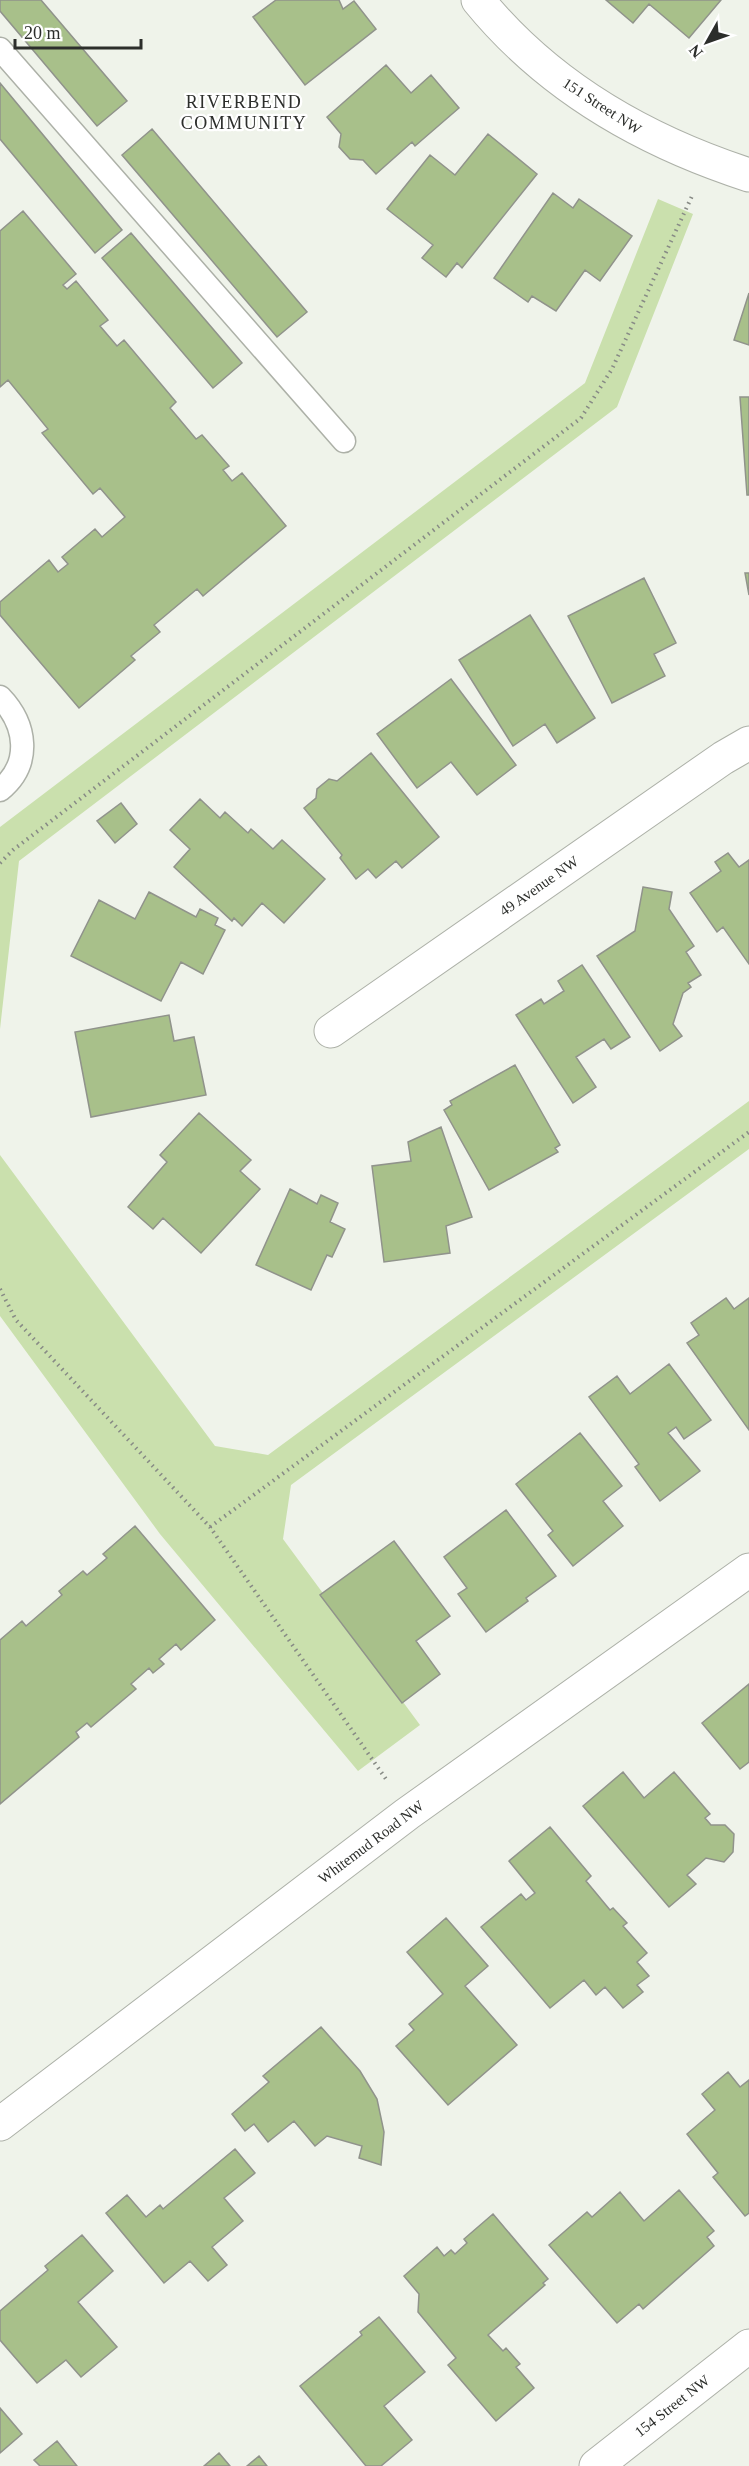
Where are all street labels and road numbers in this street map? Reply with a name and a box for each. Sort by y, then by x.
street label: 151 Street NW [560,75,645,138]
street label: 49 Avenue NW [497,853,582,919]
street label: Whitemud Road NW [315,1797,427,1887]
street label: 154 Street NW [632,2371,713,2440]

